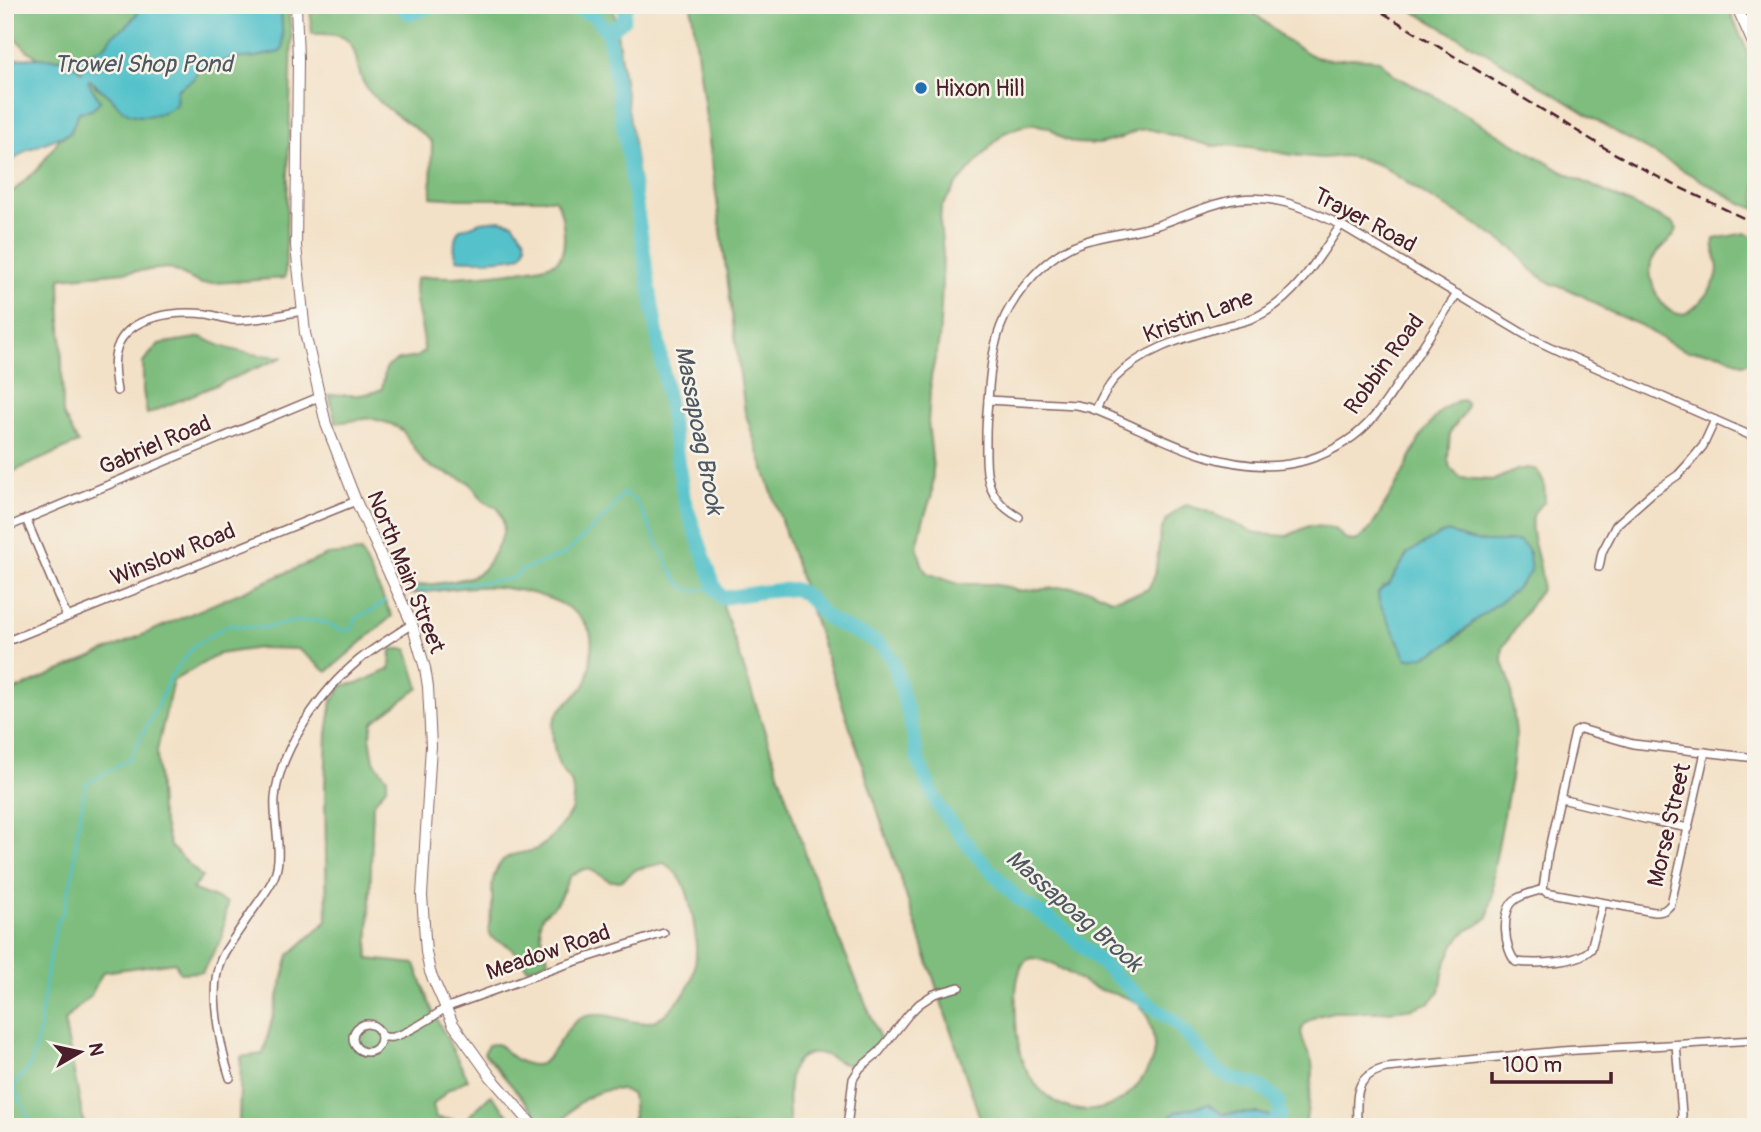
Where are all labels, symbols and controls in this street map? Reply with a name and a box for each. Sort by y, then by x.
water label: Trowel Shop Pond [54,50,235,79]
place label: Hixon Hill [935,74,1025,103]
marker: Hixon Hill [913,80,929,96]
street label: Trayer Road [1308,181,1422,259]
street label: Kristin Lane [1139,282,1258,349]
street label: Robbin Road [1338,308,1430,420]
water label: Massapoag Brook [668,343,730,519]
street label: Gabriel Road [95,408,215,482]
street label: North Main Street [360,487,452,658]
street label: Winslow Road [106,516,240,592]
street label: Morse Street [1641,760,1697,890]
water label: Massapoag Brook [1000,844,1150,979]
street label: Meadow Road [482,917,614,987]
north arrow [46,1016,116,1086]
text: N [83,1041,109,1058]
scale bar [1492,1041,1610,1085]
text: 100 m [1502,1052,1562,1079]

